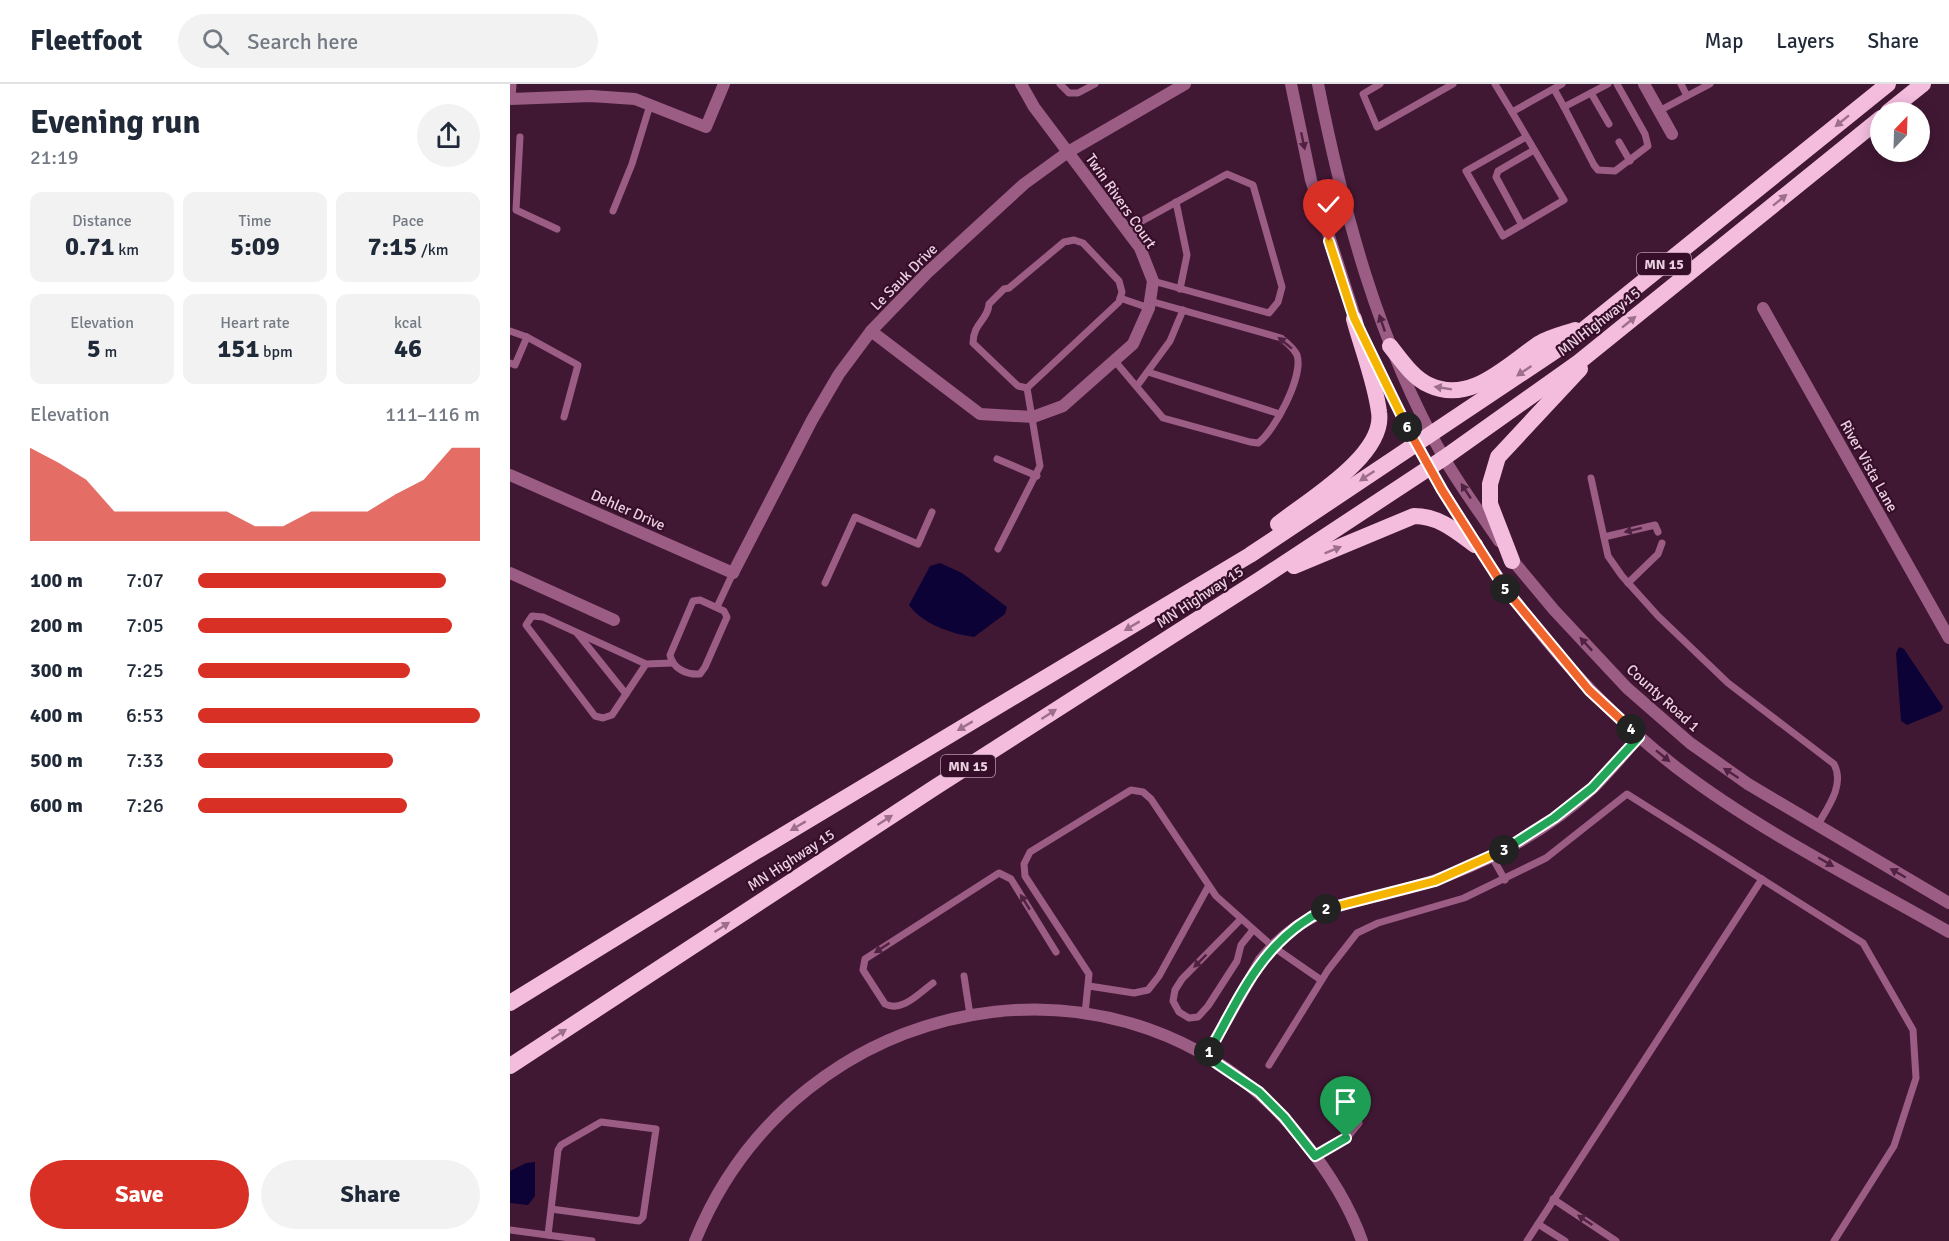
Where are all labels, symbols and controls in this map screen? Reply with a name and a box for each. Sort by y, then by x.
search box [178,14,598,68]
text: Fleetfoot [30,24,142,58]
icon: search [199,25,232,58]
text: Search here [247,28,358,55]
text: Map [1705,28,1743,54]
text: Layers [1776,28,1834,54]
text: Share [1867,28,1919,54]
text: Evening run [30,102,200,143]
north arrow [1870,102,1930,162]
map controls [1870,102,1930,162]
button: share [417,104,480,167]
one-way arrow [1835,114,1850,126]
one-way arrow [1299,132,1309,151]
text: 21:19 [30,145,79,170]
street label: Twin Rivers Court [1082,150,1160,252]
pin [1303,179,1354,241]
icon: check [1312,188,1345,221]
one-way arrow [1772,193,1788,206]
text: Distance [72,211,132,231]
text: Time [239,211,271,231]
text: Pace [392,211,424,231]
text: 0.71 [65,231,115,263]
text: 5:09 [230,231,280,263]
text: 7:15 [368,231,417,263]
text: km [115,240,139,260]
text: /km [417,240,448,260]
street label: Le Sauk Drive [867,240,941,314]
road number: MN 15 [1637,253,1691,275]
street label: MN Highway 15 [1554,284,1644,360]
text: Elevation [70,313,134,333]
text: Heart rate [220,313,290,333]
text: kcal [394,313,422,333]
one-way arrow [1377,314,1386,332]
one-way arrow [1621,317,1636,329]
text: 5 [87,333,101,365]
text: 151 [217,333,259,365]
text: 46 [394,333,422,365]
one-way arrow [1277,337,1293,350]
text: m [101,342,117,362]
text: bpm [259,342,293,362]
one-way arrow [1517,365,1533,377]
one-way arrow [1434,383,1453,392]
text: Elevation [30,402,110,427]
text: 111–116 m [385,402,480,427]
pin: 6 [1392,412,1422,442]
text: 6 [1403,417,1411,437]
street label: River Vista Lane [1836,417,1902,515]
one-way arrow [1359,470,1375,481]
one-way arrow [1461,483,1472,499]
street label: Dehler Drive [588,486,668,534]
one-way arrow [1624,525,1643,535]
one-way arrow [1324,545,1342,554]
street label: MN Highway 15 [1153,562,1247,632]
text: 100 m [30,568,83,593]
text: 7:07 [126,568,164,593]
pin: 5 [1490,574,1520,604]
text: 5 [1501,579,1509,599]
text: 200 m [30,613,83,638]
text: 7:05 [126,613,164,638]
one-way arrow [1124,620,1140,631]
one-way arrow [1579,638,1593,652]
text: 300 m [30,658,83,683]
text: 7:25 [126,658,164,683]
street label: County Road 1 [1623,660,1703,736]
text: 400 m [30,703,83,728]
text: 6:53 [126,703,164,728]
one-way arrow [1041,709,1057,720]
pin: 4 [1616,714,1646,744]
text: 4 [1627,719,1635,739]
one-way arrow [956,721,973,731]
text: 500 m [30,748,83,773]
text: 7:33 [126,748,164,773]
one-way arrow [1655,749,1671,762]
road number: MN 15 [941,755,995,777]
one-way arrow [1723,768,1739,779]
text: 600 m [30,793,83,818]
text: 7:26 [126,793,164,818]
one-way arrow [876,814,892,826]
one-way arrow [790,821,806,832]
street label: MN Highway 15 [744,825,838,895]
pin: 3 [1489,835,1519,865]
text: 3 [1500,840,1508,860]
one-way arrow [1818,856,1835,866]
one-way arrow [1890,869,1907,879]
one-way arrow [1020,894,1031,910]
pin: 2 [1311,894,1341,924]
text: 2 [1322,899,1330,919]
one-way arrow [713,921,730,932]
one-way arrow [873,943,890,954]
one-way arrow [1193,954,1208,968]
one-way arrow [551,1029,567,1040]
pin: 1 [1194,1037,1224,1067]
text: 1 [1205,1042,1213,1062]
pin [1320,1076,1371,1138]
icon: arrive [1329,1085,1362,1118]
button: Save [30,1160,249,1229]
button: Share [261,1160,480,1229]
one-way arrow [1577,1215,1593,1226]

